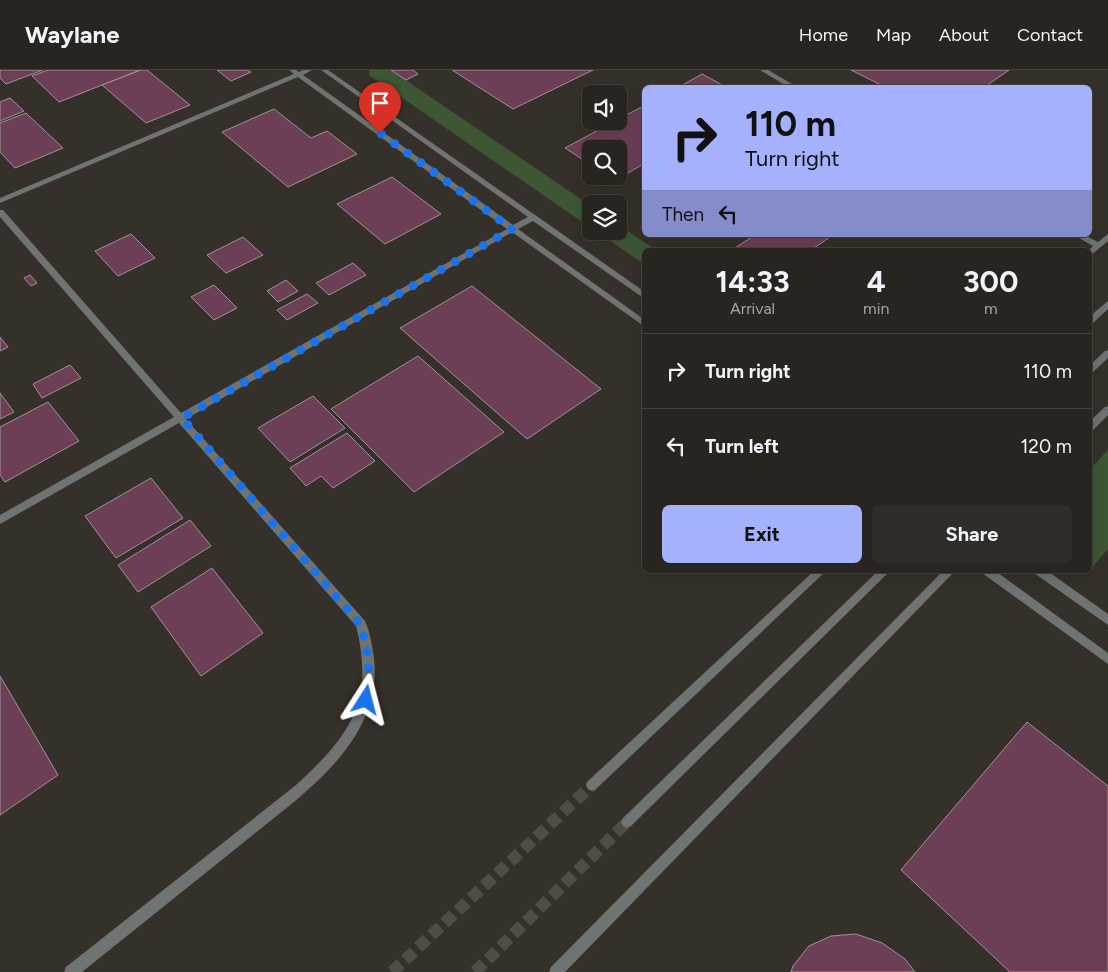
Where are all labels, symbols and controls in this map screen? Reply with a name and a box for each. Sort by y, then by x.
text: Waylane [25,20,120,49]
text: Home [799,24,848,46]
text: Map [876,24,911,46]
text: About [939,24,989,46]
text: Contact [1017,24,1083,46]
pin [359,82,401,133]
map controls [582,85,627,240]
button: sound [582,85,627,130]
icon: arrive [366,89,394,117]
text: 110 m [745,103,836,145]
icon: right [662,105,727,170]
button: search [582,140,627,185]
text: Turn right [745,145,840,172]
button: layers [582,195,627,240]
icon: left [714,200,742,228]
text: Then [662,203,704,226]
text: 14:33 [716,263,790,300]
text: 4 [867,263,886,300]
text: 300 [963,263,1018,300]
text: Arrival [730,299,775,318]
text: min [863,299,889,318]
text: m [984,299,998,318]
icon: right [662,357,690,385]
text: Turn right [705,360,791,383]
text: 110 m [1023,360,1072,383]
icon: left [662,432,690,460]
text: Turn left [705,435,779,458]
text: 120 m [1020,435,1072,458]
button: Exit [662,505,862,563]
button: Share [872,505,1072,563]
position arrow [339,673,391,725]

